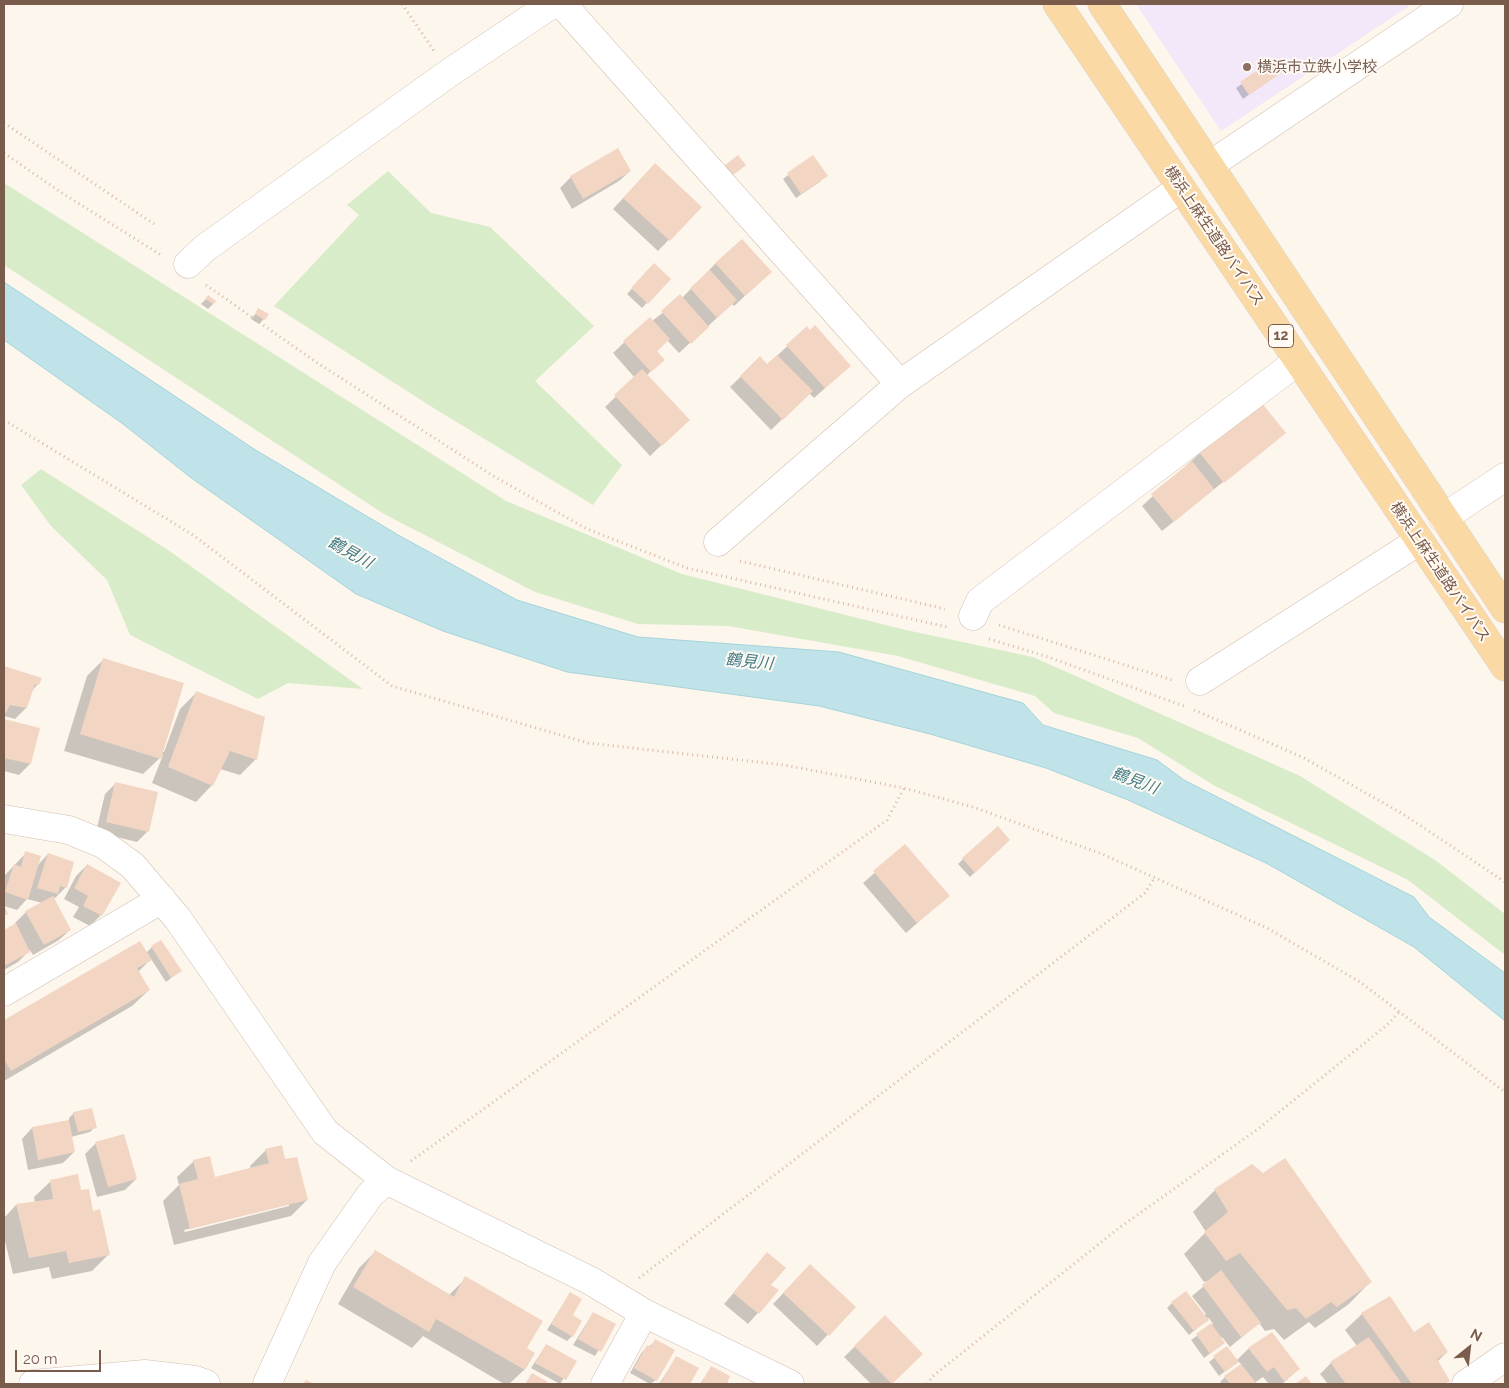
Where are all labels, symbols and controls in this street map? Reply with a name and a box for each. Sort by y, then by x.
place label: 横浜市立鉄小学校 [1257,58,1377,76]
marker: 横浜市立鉄小学校 [1241,61,1253,73]
street label: 横浜上麻生道路バイパス [1160,163,1268,309]
road number: 12 [1268,324,1294,348]
street label: 横浜上麻生道路バイパス [1386,499,1494,645]
water label: 鶴見川 [324,533,376,573]
water label: 鶴見川 [724,650,774,674]
water label: 鶴見川 [1109,763,1161,799]
north arrow [1444,1323,1494,1373]
text: N [1468,1325,1485,1344]
scale bar [18,1340,104,1372]
text: 20 m [23,1350,58,1368]

